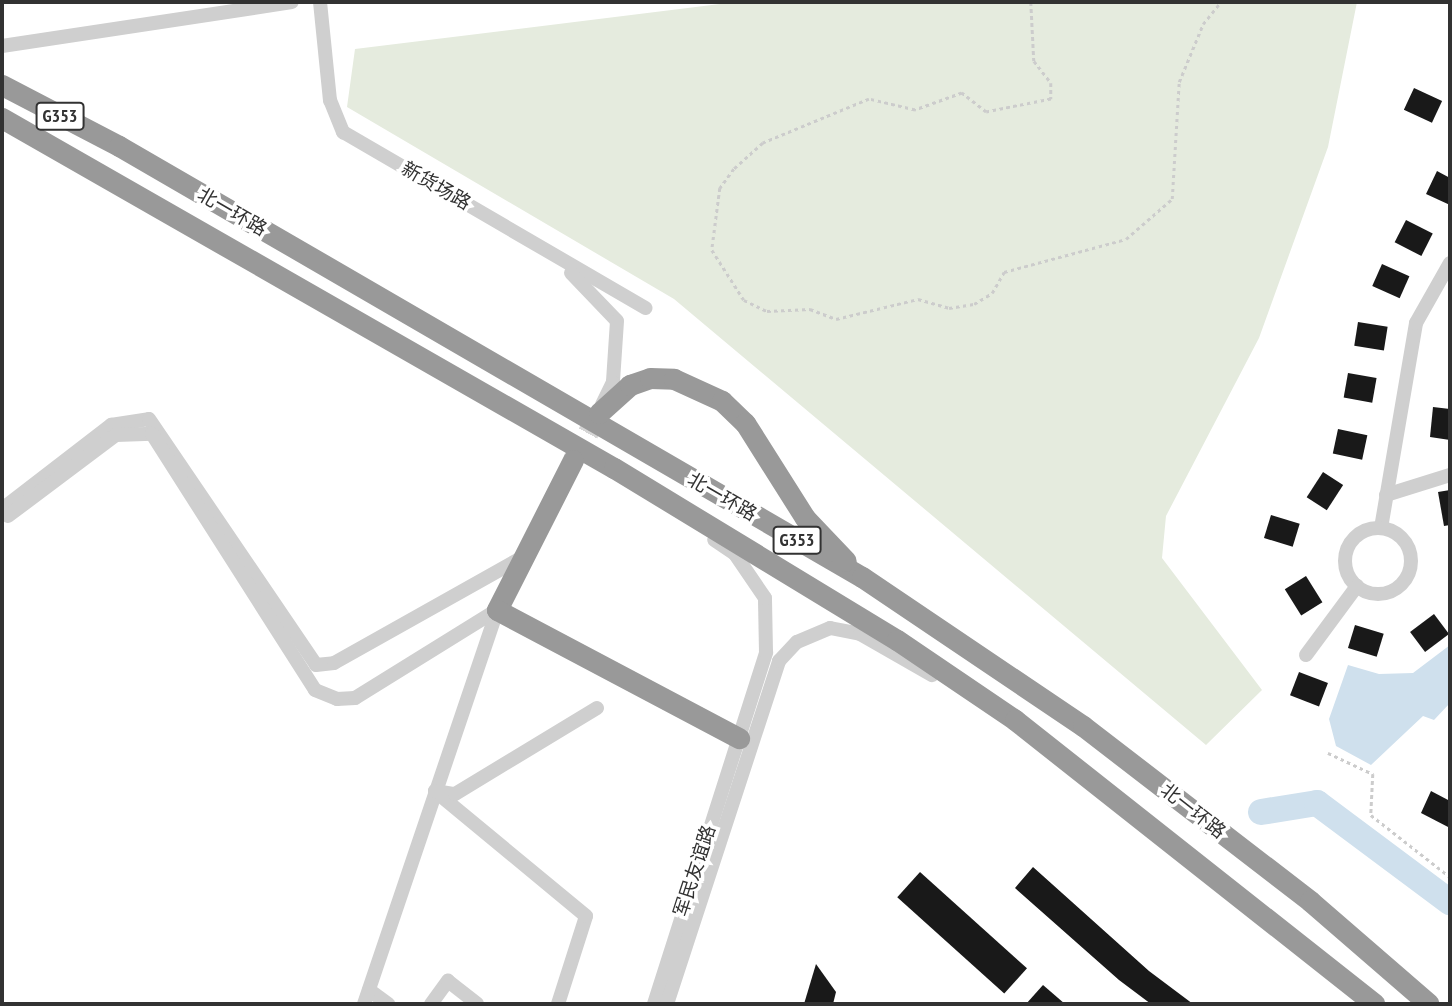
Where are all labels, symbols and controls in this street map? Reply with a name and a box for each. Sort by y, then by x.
road number: G353 [36,102,84,131]
street label: 新货场路 [397,157,475,215]
street label: 北一环路 [193,183,271,241]
street label: 北一环路 [683,468,761,526]
road number: G353 [772,526,822,554]
street label: 北一环路 [1156,779,1230,843]
street label: 军民友谊路 [669,822,721,920]

